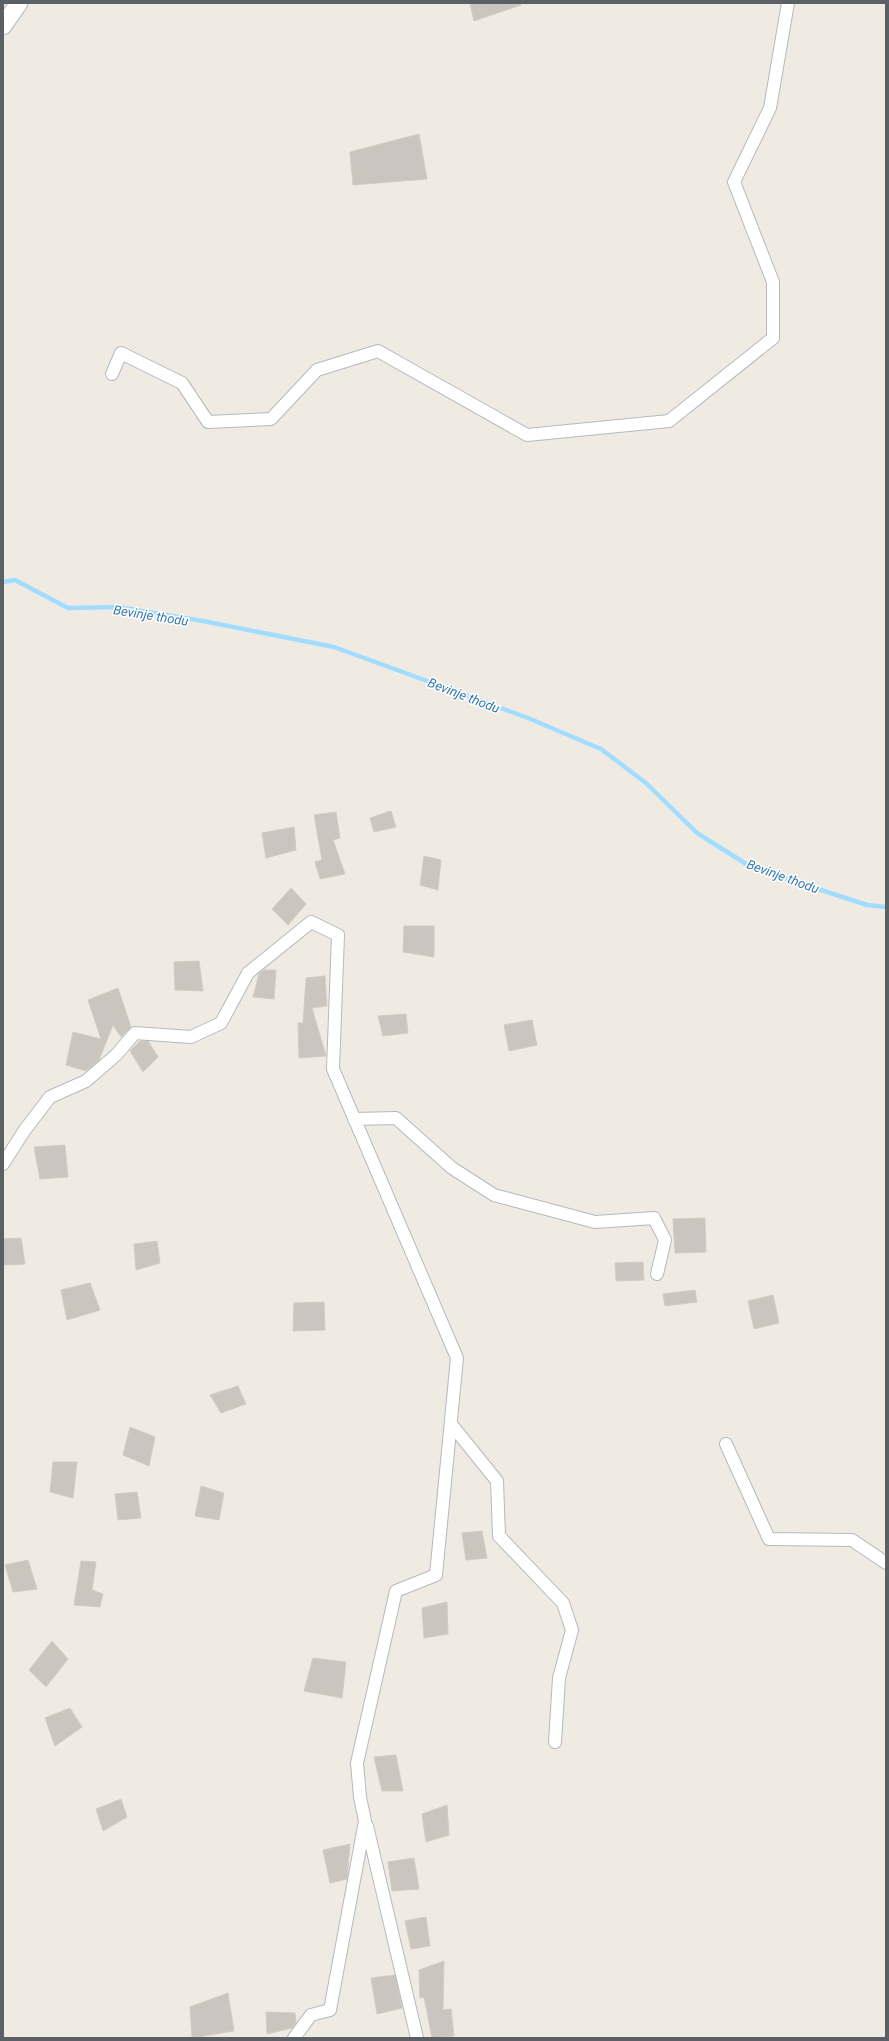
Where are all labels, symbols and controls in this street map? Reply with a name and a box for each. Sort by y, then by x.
water label: Bevinje thodu [112,602,190,629]
water label: Bevinje thodu [426,675,502,716]
water label: Bevinje thodu [745,856,821,896]

